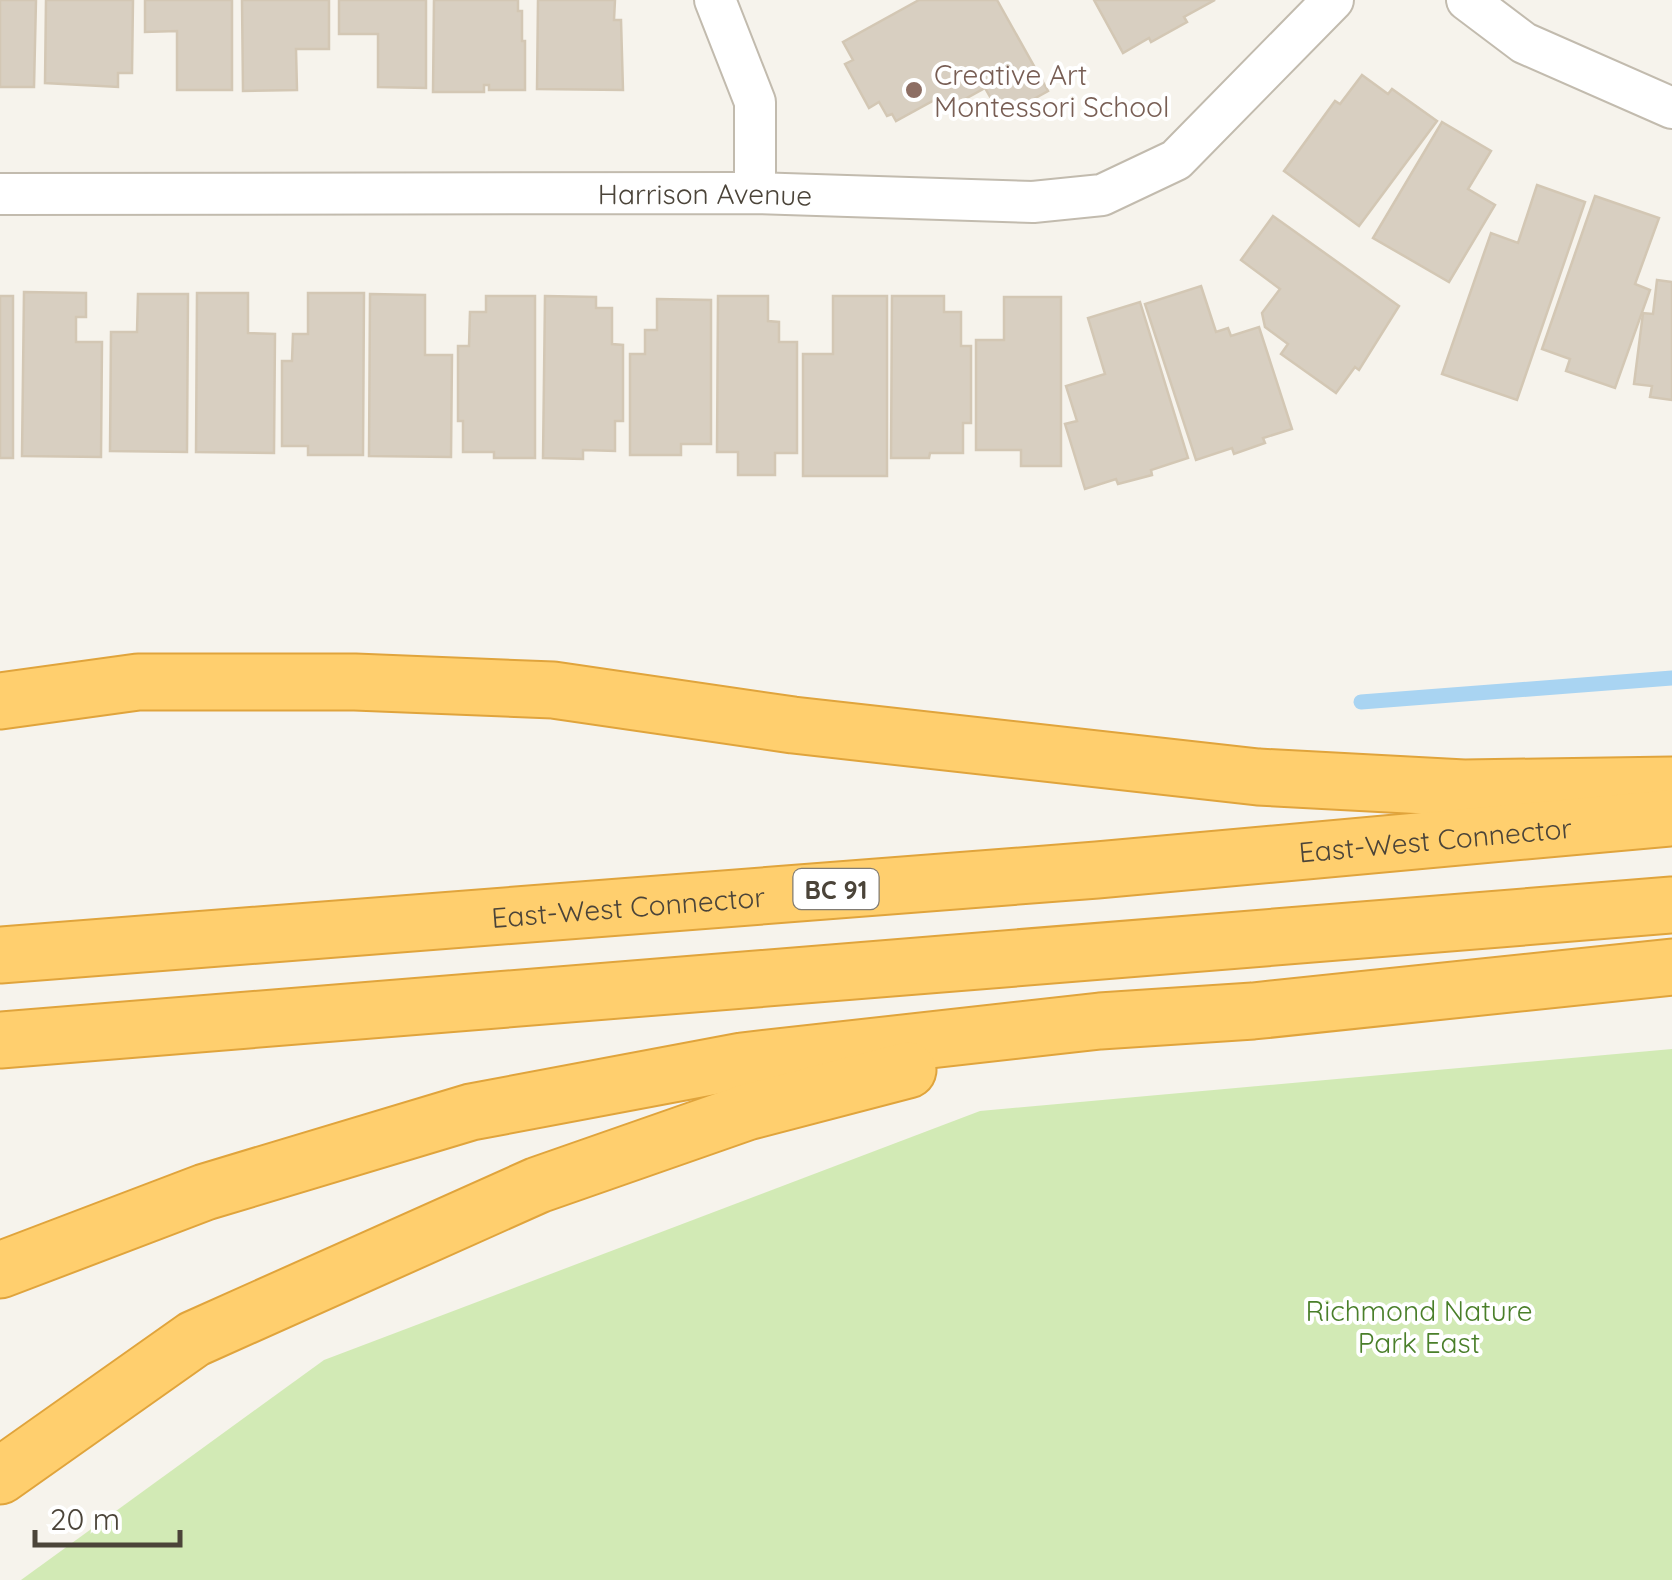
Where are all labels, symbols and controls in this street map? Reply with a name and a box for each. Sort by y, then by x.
place label: Creative Art Montessori School [934,57,1169,124]
marker: Creative Art Montessori School [903,79,925,101]
street label: Harrison Avenue [598,175,813,212]
street label: East-West Connector [1297,809,1574,869]
road number: BC 91 [794,869,878,909]
street label: East-West Connector [490,878,766,934]
park label: Richmond Nature Park East [1305,1293,1533,1360]
scale bar [35,1485,180,1547]
text: 20 m [50,1500,120,1538]

